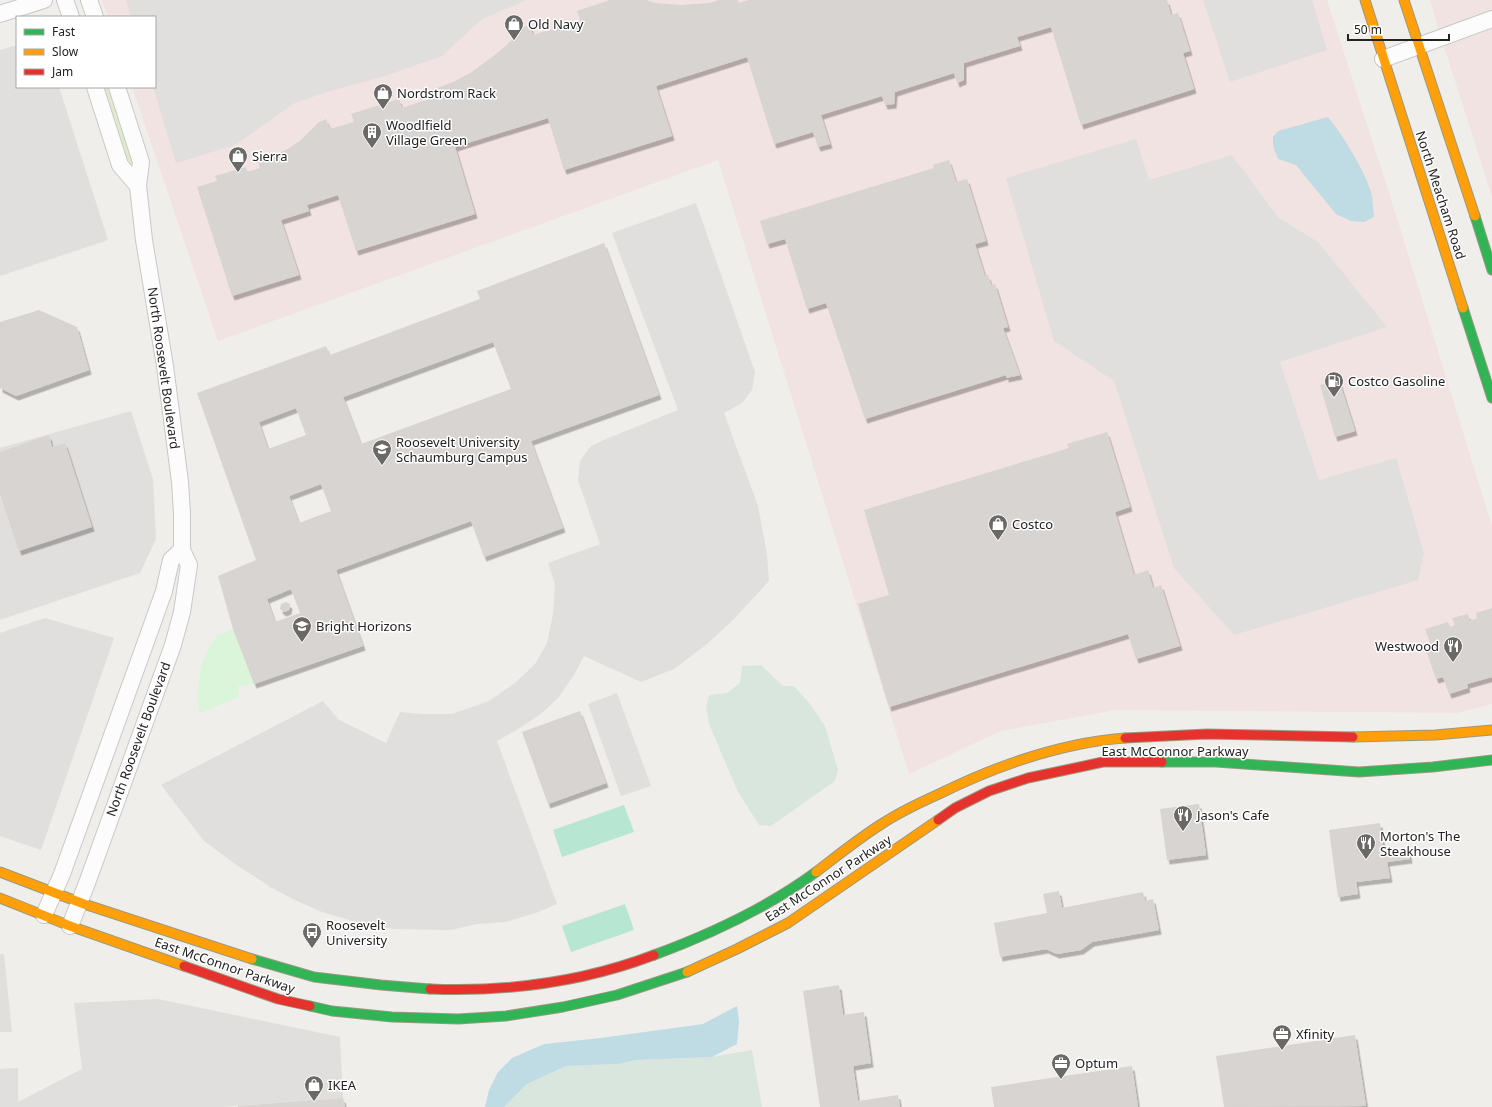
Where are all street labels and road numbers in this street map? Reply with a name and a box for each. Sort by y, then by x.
street label: North Meacham Road [1412,129,1470,261]
street label: North Roosevelt Boulevard [144,286,184,450]
street label: North Roosevelt Boulevard [102,659,174,819]
street label: East McConnor Parkway [1101,742,1249,760]
street label: East McConnor Parkway [761,830,895,926]
street label: East McConnor Parkway [152,933,298,998]

